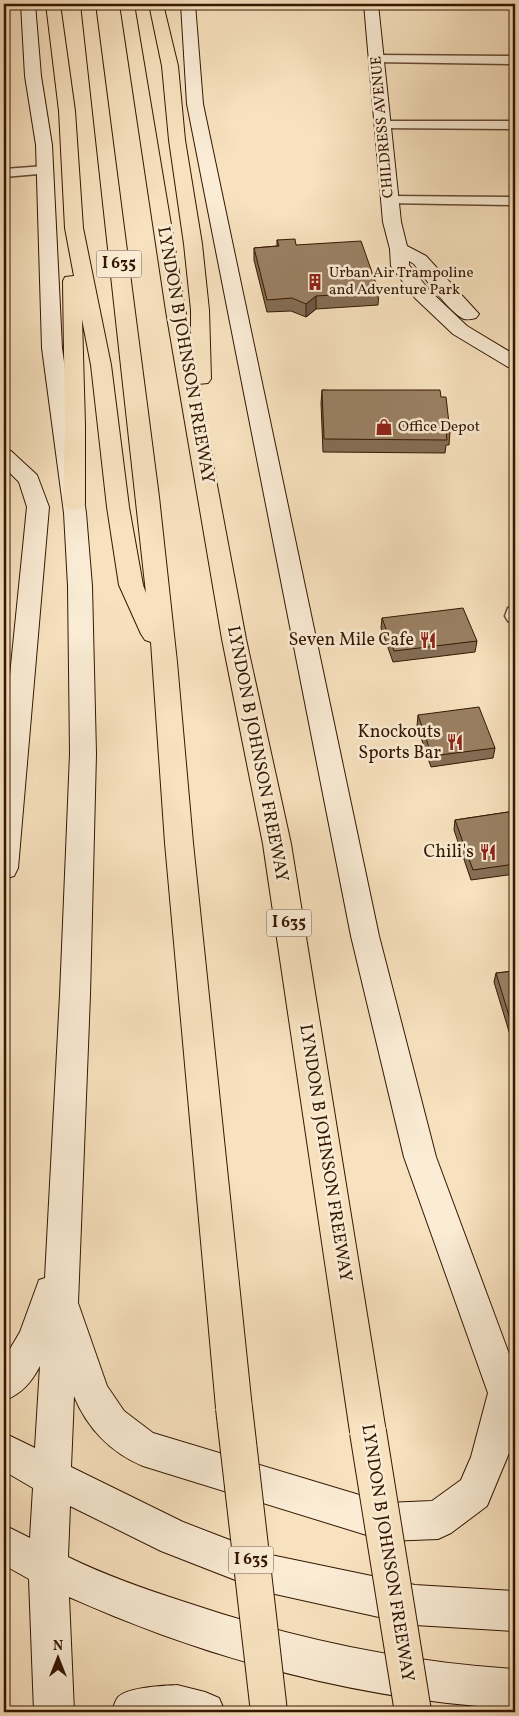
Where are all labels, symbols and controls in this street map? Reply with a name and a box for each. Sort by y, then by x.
street label: CHILDRESS AVENUE [366,55,400,199]
street label: LYNDON B JOHNSON FREEWAY [150,225,220,485]
road number: I 635 [96,250,142,278]
place label: Urban Air Trampoline and Adventure Park [329,263,474,301]
building icon: Urban Air Trampoline and Adventure Park [305,272,325,292]
shop icon: Office Depot [374,417,394,437]
place label: Office Depot [398,417,480,438]
street label: LYNDON B JOHNSON FREEWAY [220,624,294,884]
place label: Seven Mile Cafe [288,628,414,653]
restaurant icon: Seven Mile Cafe [418,630,438,650]
place label: Knockouts Sports Bar [358,720,441,766]
restaurant icon: Knockouts Sports Bar [445,732,465,752]
place label: Chili's [423,840,474,865]
restaurant icon: Chili's [478,842,498,862]
road number: I 635 [266,910,312,936]
street label: LYNDON B JOHNSON FREEWAY [292,1022,358,1284]
street label: LYNDON B JOHNSON FREEWAY [354,1422,420,1684]
road number: I 635 [228,1546,274,1574]
north arrow [32,1634,82,1684]
text: N [53,1637,63,1656]

